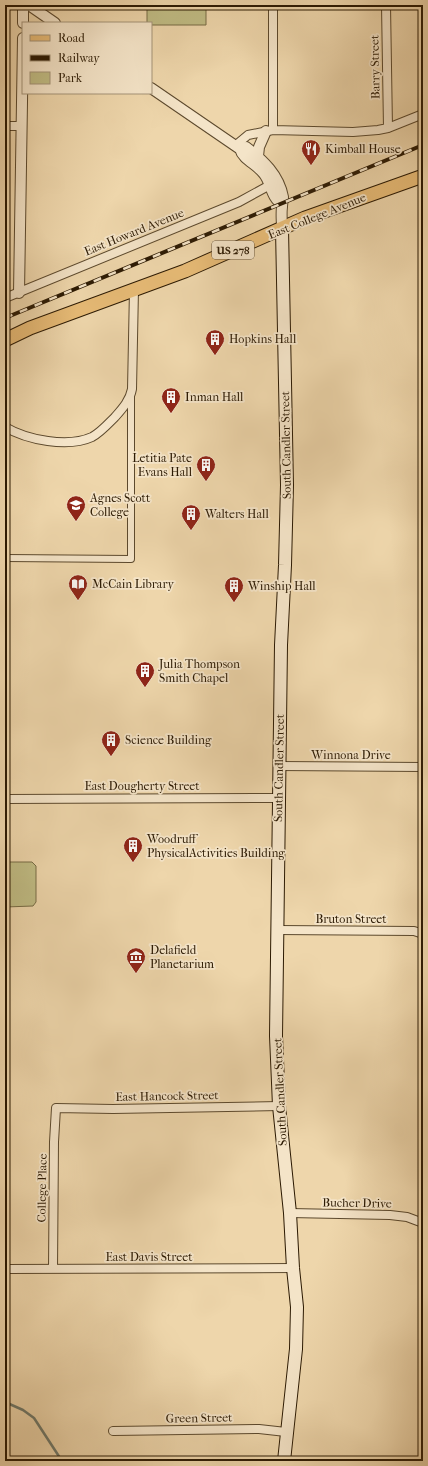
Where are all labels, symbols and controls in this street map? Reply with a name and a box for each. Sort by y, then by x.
legend [22,22,152,94]
text: Road [58,31,85,45]
street label: Barry Street [367,34,383,99]
text: Railway [58,51,100,65]
text: Park [58,71,83,85]
restaurant icon: Kimball House [300,138,322,166]
place label: Kimball House [325,142,401,156]
street label: East College Avenue [266,190,368,242]
street label: East Howard Avenue [82,206,186,258]
road number: US 278 [212,241,254,259]
building icon: Hopkins Hall [204,328,226,356]
place label: Hopkins Hall [229,332,297,346]
building icon: Inman Hall [160,386,182,414]
place label: Inman Hall [185,390,244,404]
street label: South Candler Street [278,390,294,499]
place label: Letitia Pate Evans Hall [132,451,193,479]
building icon: Letitia Pate Evans Hall [195,454,217,482]
place label: Agnes Scott College [89,491,151,519]
school or university icon: Agnes Scott College [65,494,87,522]
building icon: Walters Hall [180,503,202,531]
place label: Walters Hall [204,507,269,521]
library icon: McCain Library [67,573,89,601]
building icon: Winship Hall [223,575,245,603]
place label: McCain Library [92,577,174,591]
place label: Winship Hall [247,579,316,593]
place label: Julia Thompson Smith Chapel [158,657,240,685]
building icon: Julia Thompson Smith Chapel [134,660,156,688]
street label: South Candler Street [271,713,287,822]
building icon: Science Building [100,729,122,757]
place label: Science Building [125,733,212,747]
street label: Winnona Drive [310,748,391,762]
street label: East Dougherty Street [84,779,200,793]
place label: Woodruff PhysicalActivities Building [146,832,285,860]
building icon: Woodruff PhysicalActivities Building [122,835,144,863]
street label: Bruton Street [315,912,387,926]
place label: Delafield Planetarium [150,943,214,971]
museum icon: Delafield Planetarium [125,946,147,974]
street label: South Candler Street [270,1037,290,1146]
street label: East Hancock Street [115,1088,219,1104]
street label: College Place [34,1153,50,1223]
street label: Bucher Drive [322,1195,392,1211]
street label: East Davis Street [106,1250,193,1264]
street label: Green Street [166,1410,233,1426]

